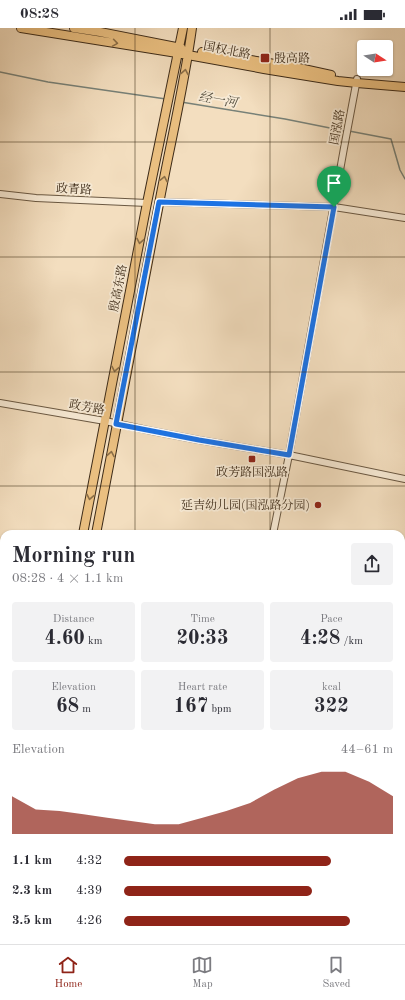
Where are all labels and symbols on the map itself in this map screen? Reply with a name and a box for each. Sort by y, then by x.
one-way arrow [112,38,118,47]
street label: 国权北路 [202,39,252,61]
north arrow [357,40,393,76]
place label: 殷高路 [274,51,310,65]
marker: 殷高路 [259,52,271,64]
one-way arrow [181,69,189,75]
water label: 经一河 [197,90,240,111]
street label: 国泓路 [327,108,347,146]
pin [317,166,351,207]
one-way arrow [159,176,168,182]
street label: 政青路 [56,181,92,197]
one-way arrow [136,238,144,244]
street label: 殷高东路 [107,263,129,313]
one-way arrow [111,366,120,372]
street label: 政芳路 [68,397,106,417]
one-way arrow [106,451,114,457]
marker: 政芳路国泓路 [247,454,257,464]
place label: 政芳路国泓路 [216,465,288,479]
one-way arrow [87,494,95,500]
place label: 延吉幼儿园(国泓路分园) [181,498,310,512]
marker: 延吉幼儿园(国泓路分园) [313,500,323,510]

